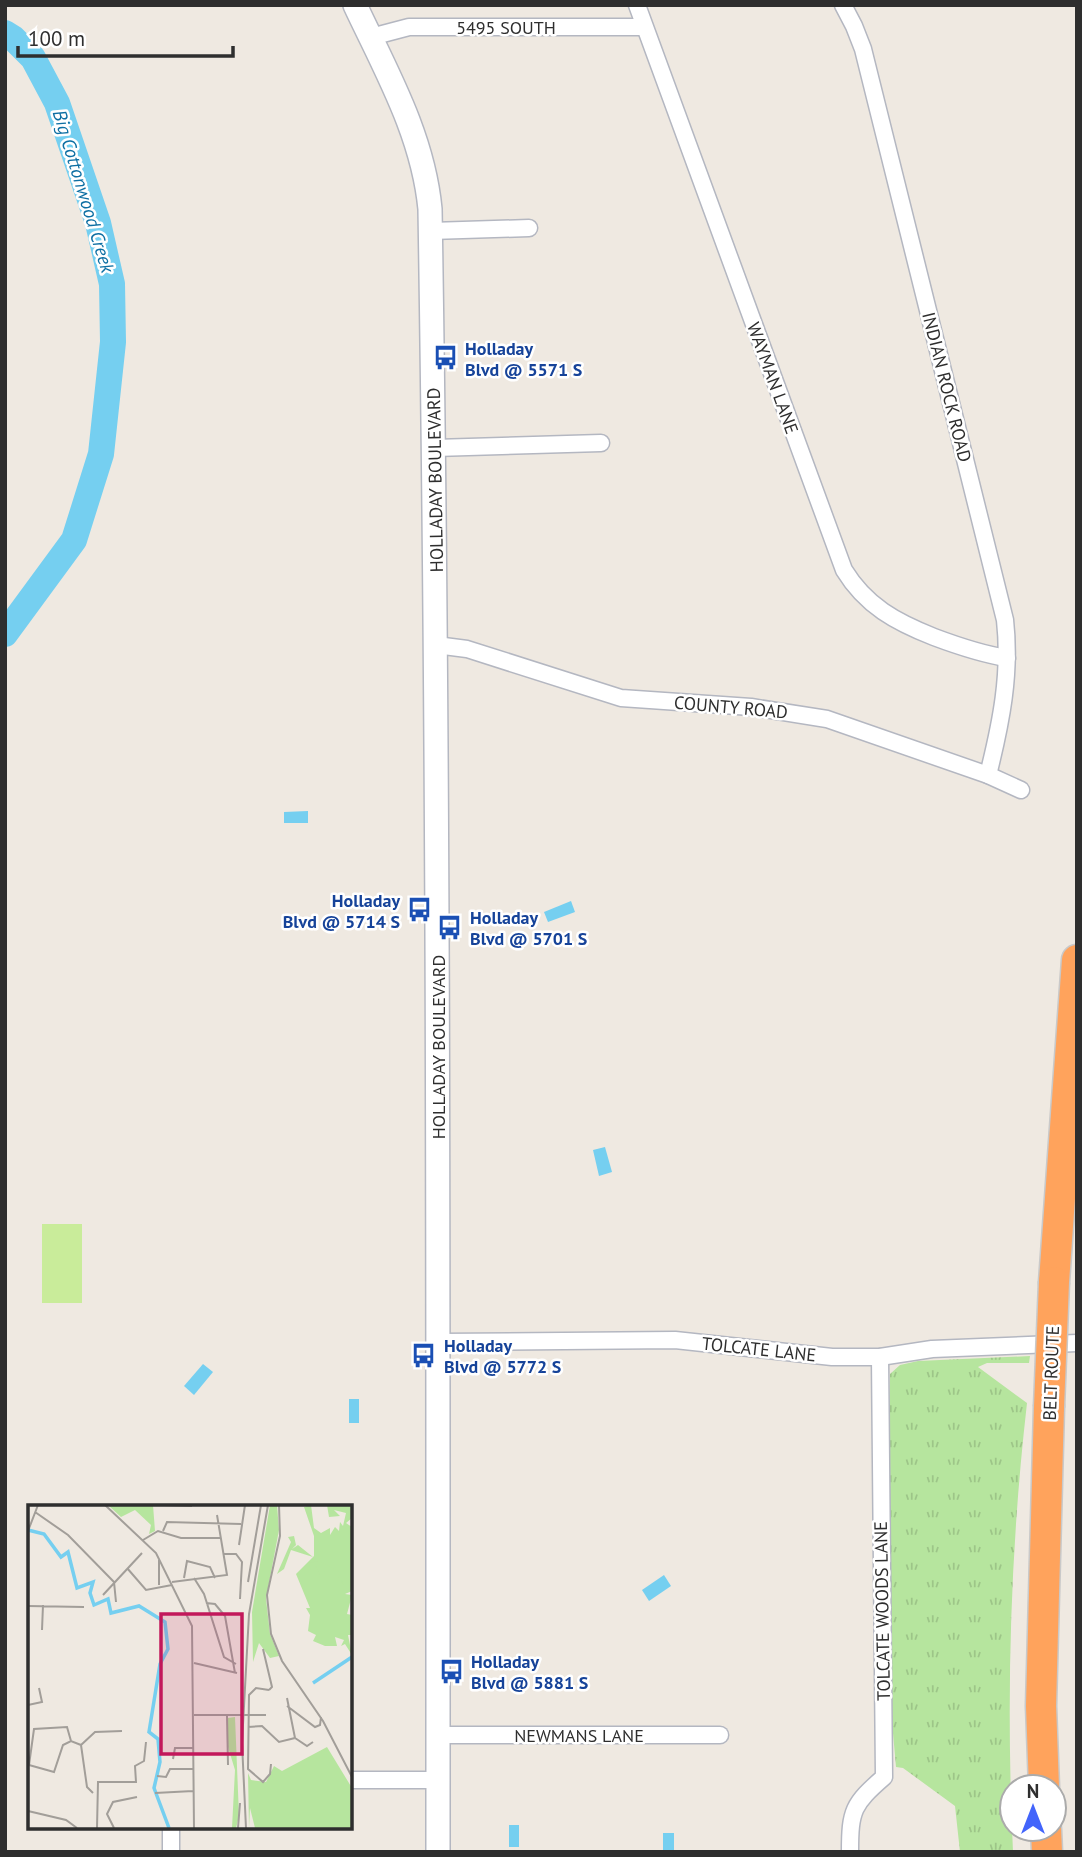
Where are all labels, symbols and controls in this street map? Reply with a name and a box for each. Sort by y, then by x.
scale bar [18,14,233,58]
street label: 5495 SOUTH [456,16,556,39]
text: 100 m [28,25,85,52]
water label: Big Cottonwood Creek [48,107,121,277]
street label: INDIAN ROCK ROAD [917,310,977,464]
street label: WAYMAN LANE [742,319,804,437]
place label: Holladay Blvd @ 5571 S [465,337,582,381]
bus stop icon: Holladay Blvd @ 5571 S [431,344,459,372]
street label: HOLLADAY BOULEVARD [422,388,448,572]
street label: COUNTY ROAD [673,691,789,723]
place label: Holladay Blvd @ 5714 S [283,889,400,933]
bus stop icon: Holladay Blvd @ 5714 S [406,896,434,924]
place label: Holladay Blvd @ 5701 S [470,906,587,950]
bus stop icon: Holladay Blvd @ 5701 S [436,913,464,941]
street label: HOLLADAY BOULEVARD [427,955,450,1139]
street label: BELT ROUTE [1038,1325,1064,1421]
street label: TOLCATE LANE [701,1332,817,1366]
place label: Holladay Blvd @ 5772 S [444,1334,561,1378]
bus stop icon: Holladay Blvd @ 5772 S [410,1341,438,1369]
inset map [28,1505,352,1829]
street label: TOLCATE WOODS LANE [869,1521,895,1701]
place label: Holladay Blvd @ 5881 S [471,1650,588,1694]
bus stop icon: Holladay Blvd @ 5881 S [437,1657,465,1685]
street label: NEWMANS LANE [514,1724,644,1747]
north arrow [998,1773,1068,1843]
text: N [1027,1779,1039,1803]

